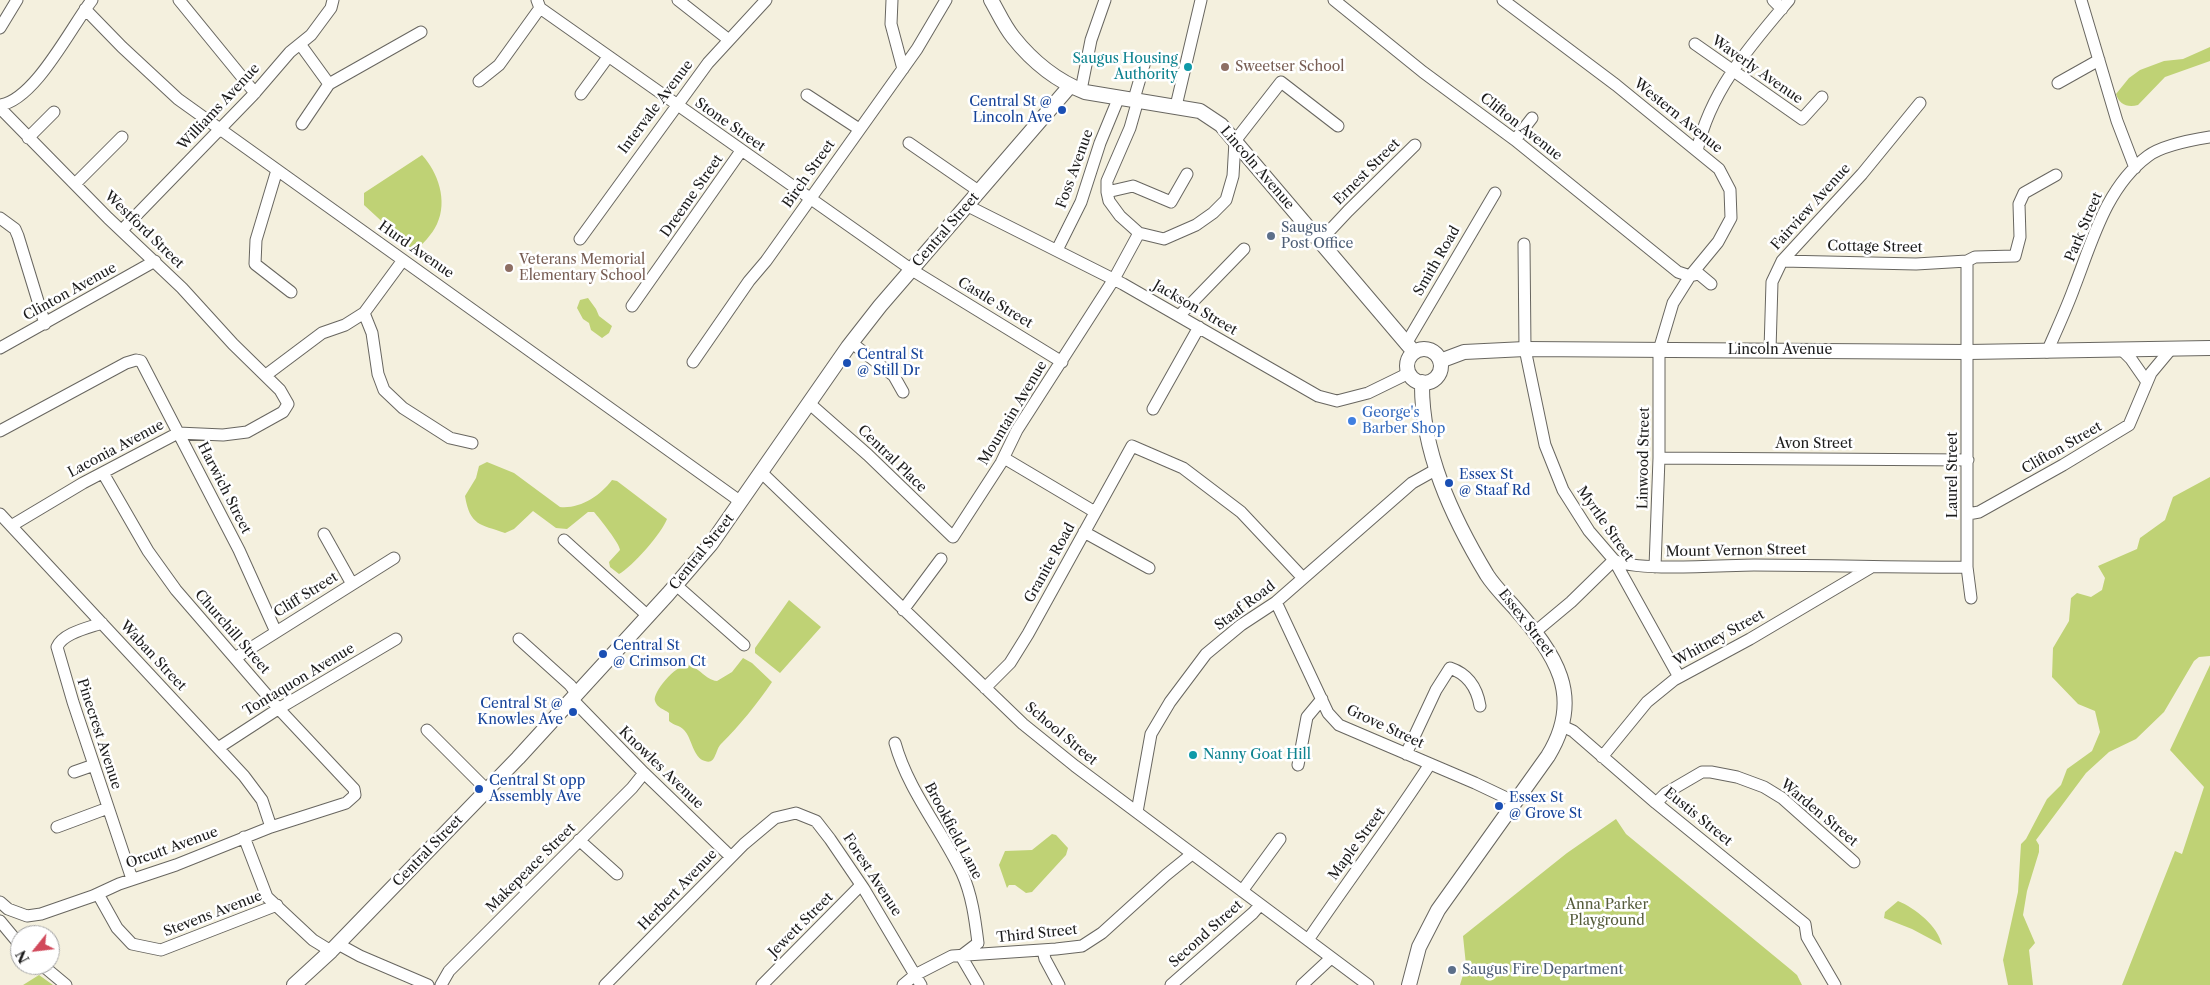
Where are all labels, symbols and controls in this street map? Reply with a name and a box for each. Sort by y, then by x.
street label: Waverly Avenue [1708,32,1806,108]
place label: Saugus Housing Authority [1072,51,1178,84]
street label: Intervale Avenue [615,57,697,157]
place label: Sweetser School [1235,59,1344,75]
street label: Williams Avenue [175,60,263,154]
marker: Saugus Housing Authority [1182,61,1194,73]
marker: Sweetser School [1219,61,1231,73]
street label: Western Avenue [1630,75,1726,157]
street label: Clifton Avenue [1477,90,1565,164]
place label: Central St @ Lincoln Ave [969,94,1052,126]
street label: Stone Street [692,95,768,155]
marker: Central St @ Lincoln Ave [1056,104,1068,116]
street label: Lincoln Avenue [1216,123,1298,213]
street label: Foss Avenue [1053,127,1097,211]
street label: Ernest Street [1330,135,1404,209]
street label: Birch Street [779,137,839,211]
street label: Dreeme Street [657,151,727,241]
street label: Fairview Avenue [1768,160,1854,254]
street label: Westford Street [101,188,187,272]
street label: Central Street [909,189,983,271]
street label: Park Street [2062,190,2106,264]
street label: Hurd Avenue [375,218,457,282]
place label: Saugus Post Office [1281,220,1353,252]
street label: Smith Road [1410,223,1464,299]
marker: Saugus Post Office [1265,230,1277,242]
street label: Cottage Street [1827,238,1923,256]
place label: Veterans Memorial Elementary School [519,252,646,284]
street label: Clinton Avenue [21,259,119,325]
marker: Veterans Memorial Elementary School [503,262,515,274]
street label: Castle Street [954,274,1036,332]
street label: Jackson Street [1150,277,1240,339]
street label: Lincoln Avenue [1728,342,1832,358]
place label: Central St @ Still Dr [857,347,924,380]
marker: Central St @ Still Dr [841,357,853,369]
street label: Mountain Avenue [975,358,1051,468]
place label: George's Barber Shop [1362,405,1445,438]
street label: Linwood Street [1635,407,1653,509]
marker: George's Barber Shop [1346,415,1358,427]
street label: Laconia Avenue [65,417,167,481]
street label: Clifton Street [2019,418,2105,478]
street label: Central Place [854,422,930,496]
street label: Laurel Street [1945,432,1961,518]
street label: Avon Street [1775,436,1853,452]
street label: Harwich Street [194,439,254,537]
place label: Essex St @ Staaf Rd [1459,467,1531,500]
marker: Essex St @ Staaf Rd [1443,477,1455,489]
street label: Myrtle Street [1573,483,1637,565]
street label: Central Street [666,511,738,593]
street label: Granite Road [1021,520,1079,606]
street label: Mount Vernon Street [1666,541,1806,561]
street label: Cliff Street [271,569,341,621]
street label: Staaf Road [1211,578,1279,634]
street label: Churchill Street [191,586,273,678]
street label: Essex Street [1495,586,1557,660]
street label: Whitney Street [1671,606,1767,670]
street label: Waban Street [116,618,190,694]
place label: Central St @ Crimson Ct [613,638,706,670]
street label: Tontaquon Avenue [240,640,358,720]
marker: Central St @ Crimson Ct [597,648,609,660]
street label: Pinecrest Avenue [73,676,125,792]
place label: Central St @ Knowles Ave [477,696,563,729]
street label: School Street [1021,699,1101,769]
street label: Grove Street [1344,702,1426,752]
marker: Central St @ Knowles Ave [567,706,579,718]
street label: Knowles Avenue [615,723,707,813]
place label: Nanny Goat Hill [1203,747,1311,763]
marker: Nanny Goat Hill [1187,749,1199,761]
place label: Central St opp Assembly Ave [489,773,585,806]
street label: Warden Street [1777,776,1861,850]
street label: Brookfield Lane [920,780,986,882]
marker: Central St opp Assembly Ave [473,783,485,795]
street label: Eustis Street [1660,784,1736,850]
place label: Essex St @ Grove St [1509,790,1582,822]
marker: Essex St @ Grove St [1493,800,1505,812]
street label: Maple Street [1325,804,1389,884]
street label: Central Street [390,812,466,890]
street label: Makepeace Street [483,820,579,916]
street label: Orcutt Avenue [124,824,220,872]
street label: Forest Avenue [839,831,905,919]
street label: Herbert Avenue [635,846,721,934]
street label: Stevens Avenue [161,887,265,941]
street label: Jewett Street [765,889,837,961]
street label: Second Street [1166,897,1246,971]
park label: Anna Parker Playground [1566,897,1648,930]
street label: Third Street [996,921,1078,947]
north arrow [10,925,60,975]
text: N [12,947,34,966]
place label: Saugus Fire Department [1462,962,1623,978]
marker: Saugus Fire Department [1446,964,1458,976]

